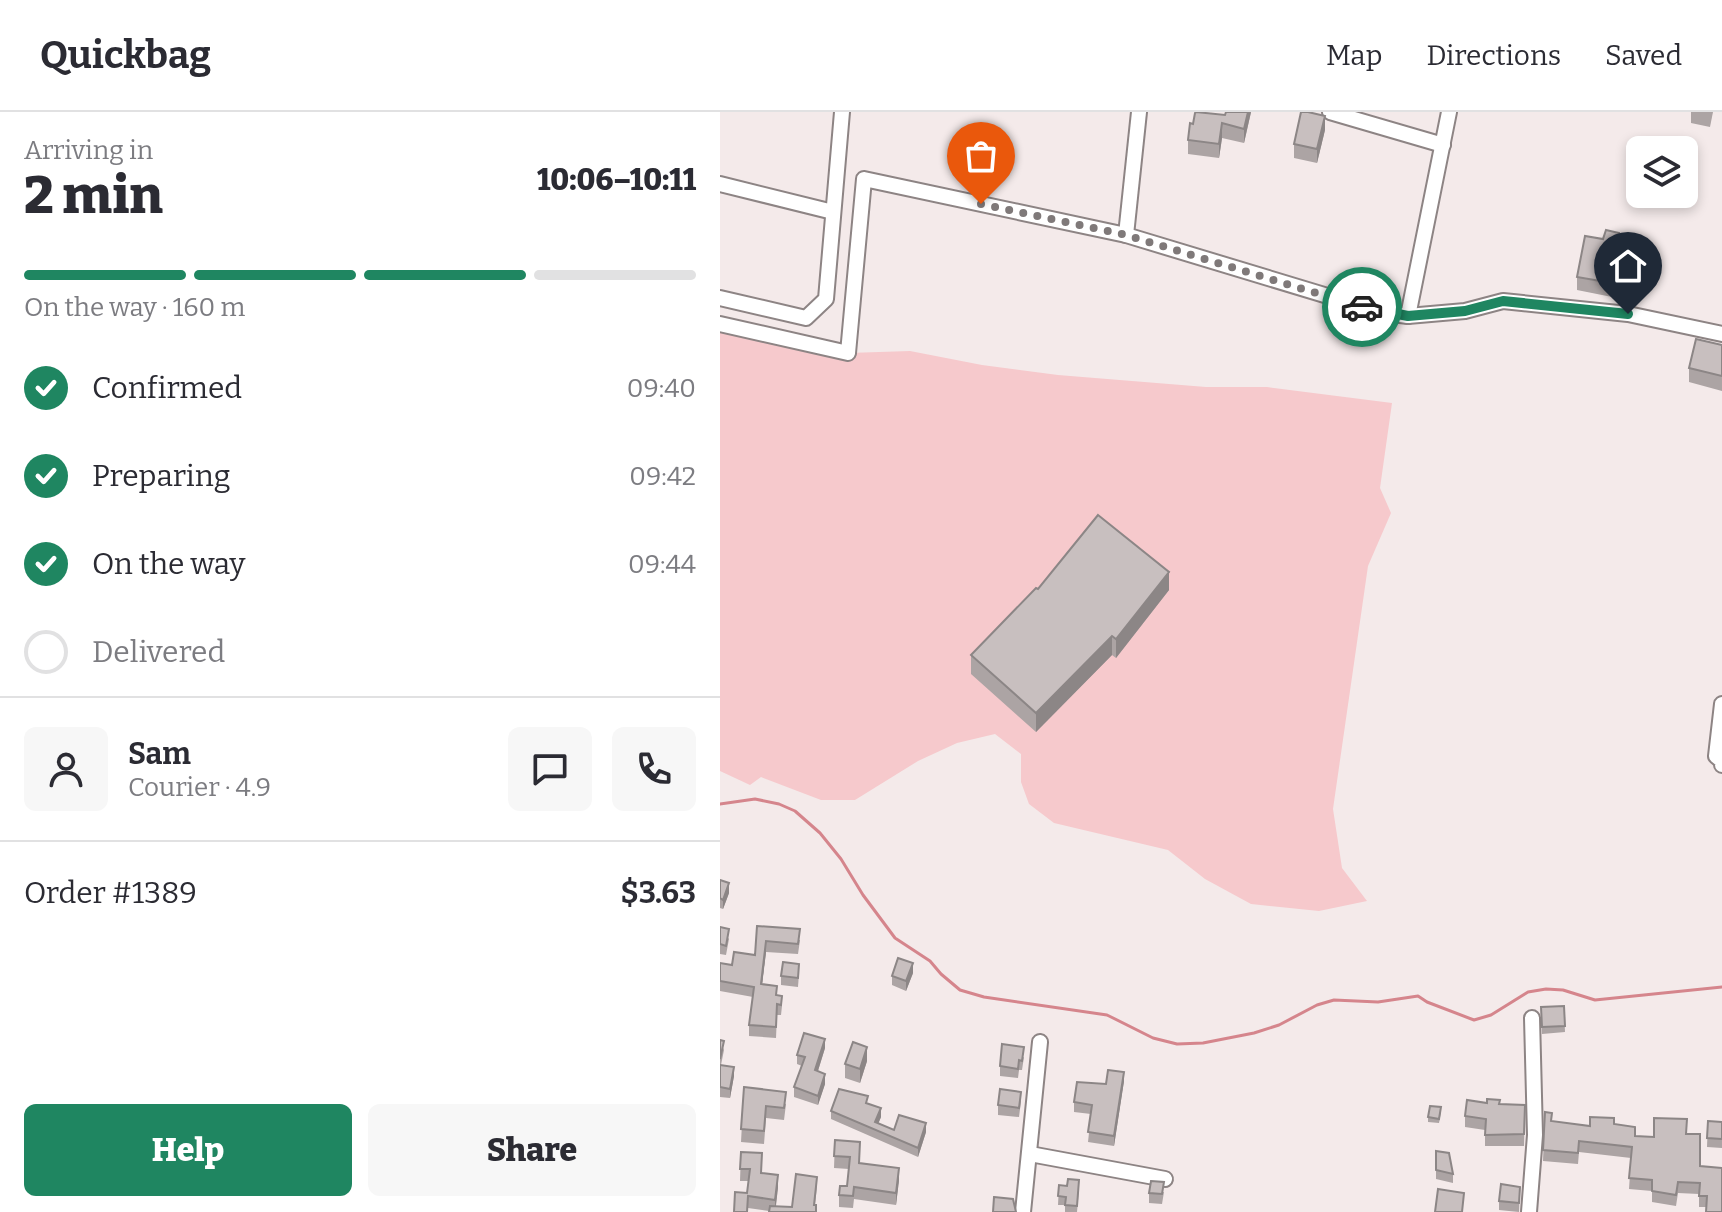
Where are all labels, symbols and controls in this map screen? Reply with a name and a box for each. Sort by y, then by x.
text: Quickbag [40,32,211,78]
text: Map [1326,39,1382,72]
text: Directions [1426,39,1561,72]
text: Saved [1605,39,1682,72]
pin [947,122,1015,204]
icon: bag [959,134,1003,178]
text: Arriving in [24,135,153,166]
map controls [1626,136,1698,208]
button: layers [1626,136,1698,208]
text: 10:06–10:11 [537,162,696,198]
text: 2 min [24,164,163,227]
pin [1594,232,1662,314]
icon: home [1606,244,1650,288]
courier [1322,267,1402,347]
icon: car [1340,285,1384,329]
text: On the way · 160 m [24,292,245,323]
icon: check [24,366,68,410]
text: Confirmed [92,370,242,406]
text: 09:40 [627,373,696,404]
icon: check [24,454,68,498]
text: Preparing [92,458,230,494]
text: 09:42 [629,461,696,492]
icon: check [24,542,68,586]
text: On the way [92,546,245,582]
text: 09:44 [628,549,696,580]
text: Delivered [92,634,225,670]
button: person [24,727,108,811]
button: chat [508,727,592,811]
button: phone [612,727,696,811]
text: Sam [128,736,191,772]
text: Courier · 4.9 [128,772,271,803]
text: Order #1389 [24,875,197,911]
text: $3.63 [621,875,696,911]
button: Help [24,1104,352,1196]
button: Share [368,1104,696,1196]

